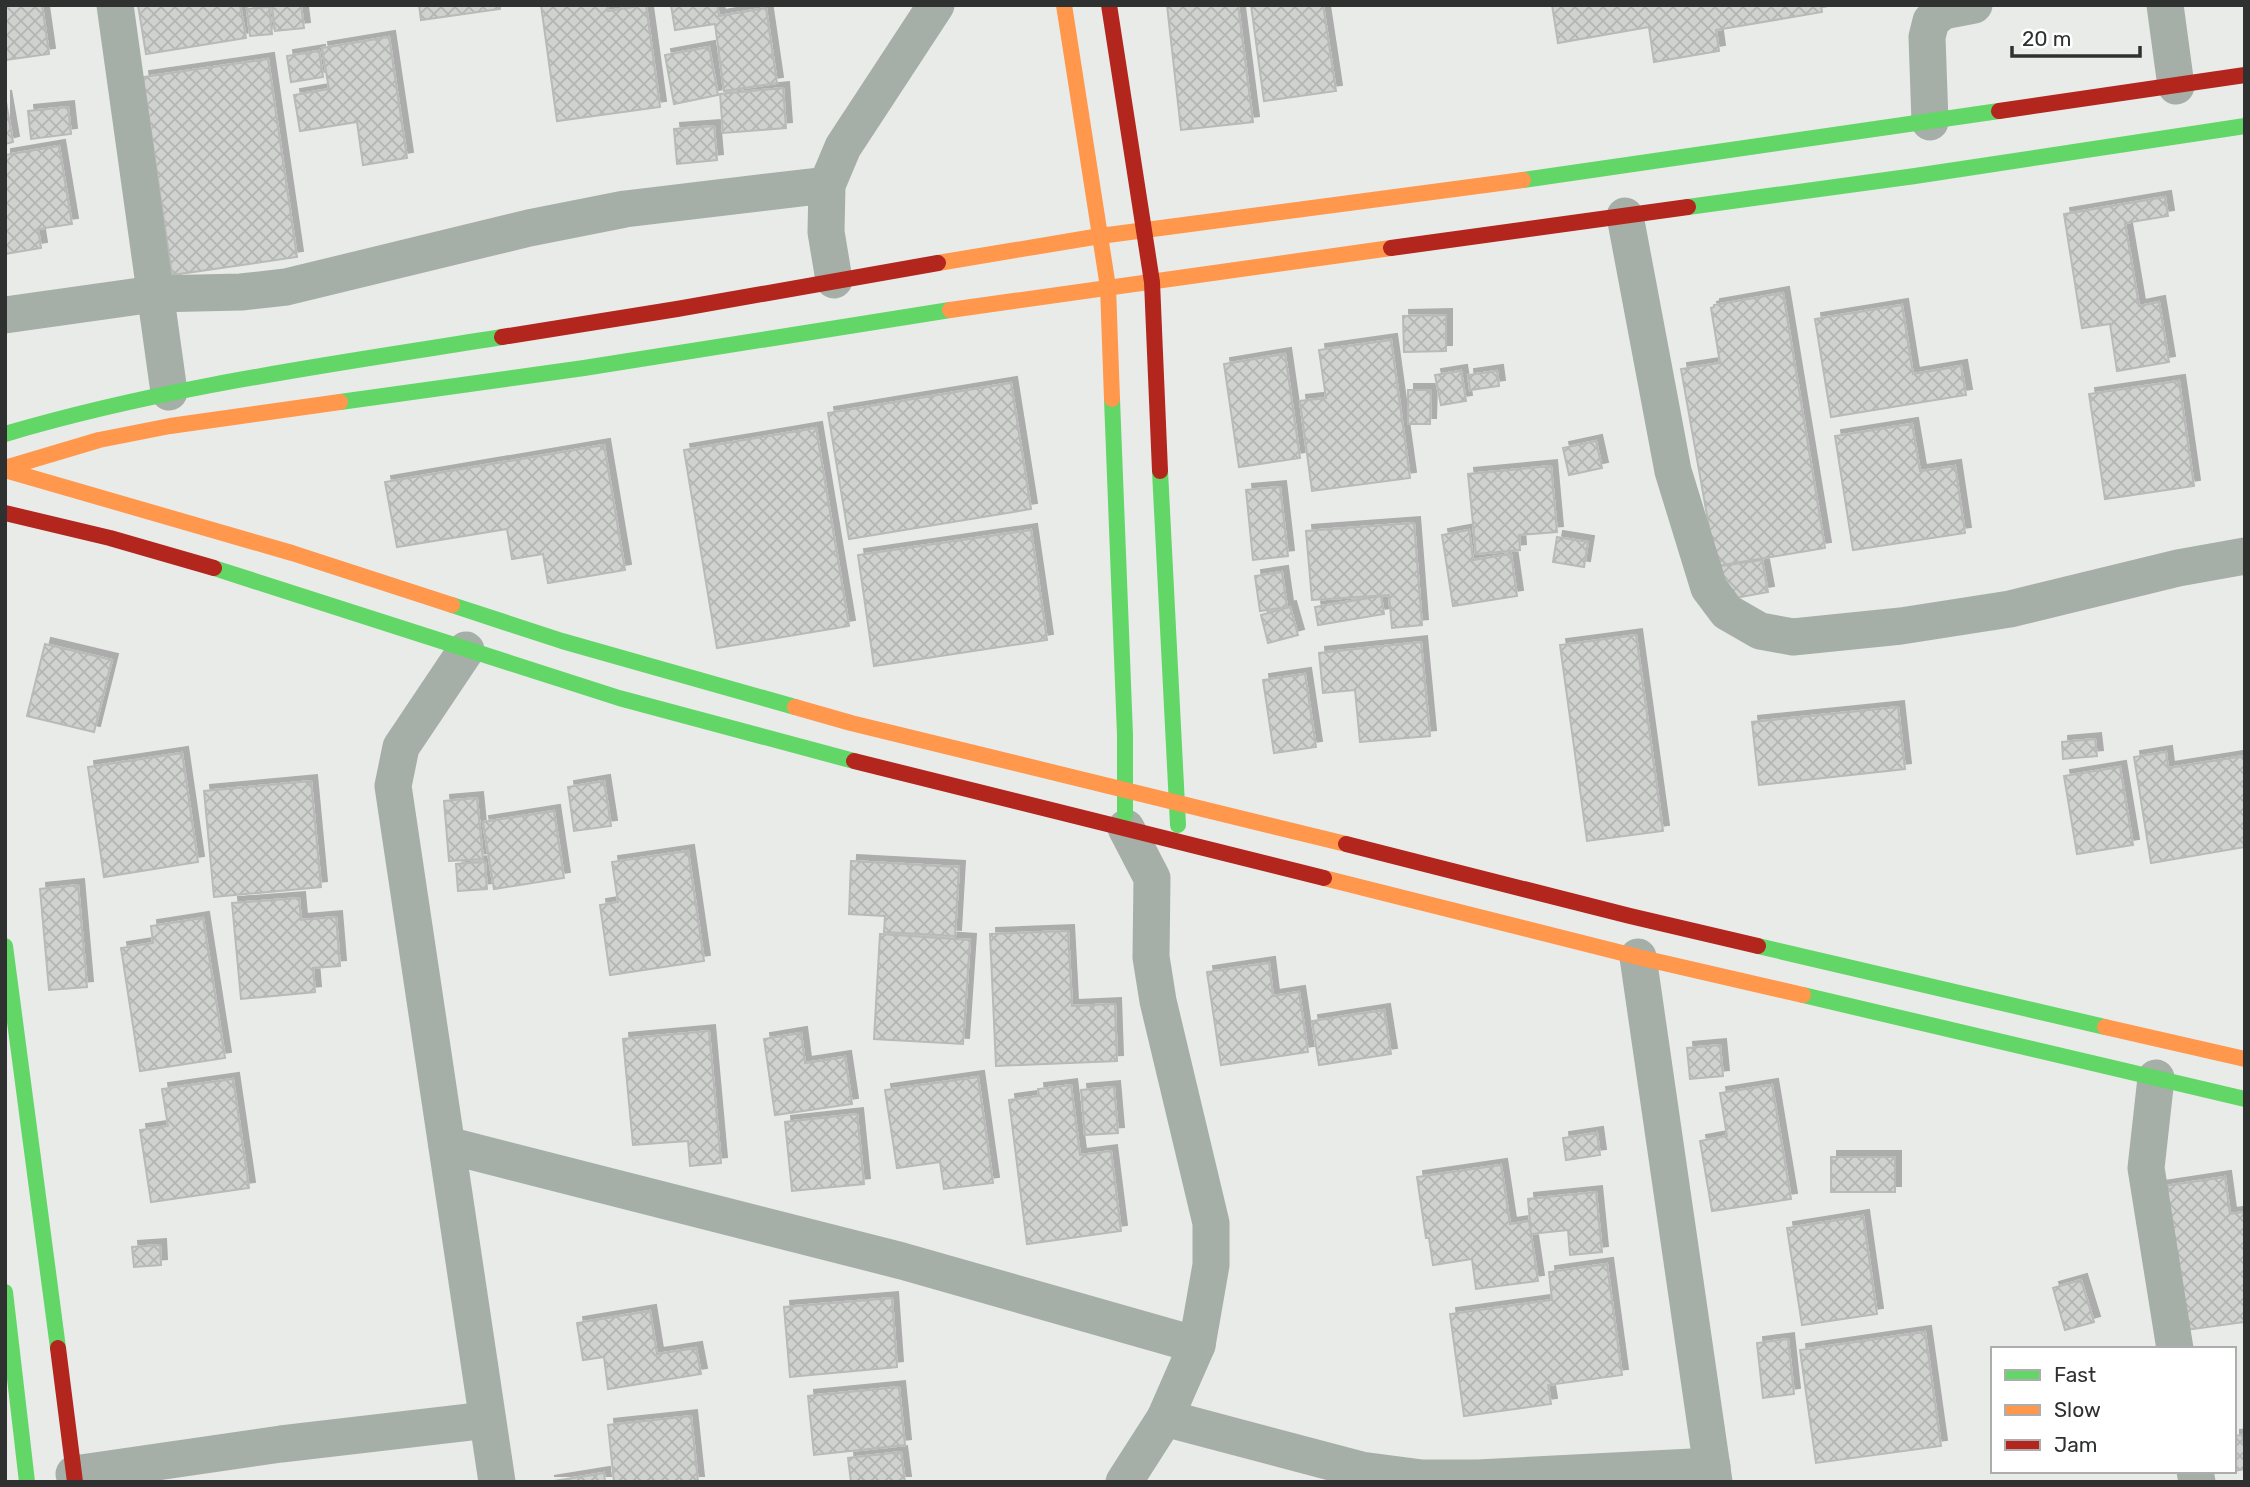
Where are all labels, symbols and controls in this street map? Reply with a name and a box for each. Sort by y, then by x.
scale bar [2012,14,2140,58]
text: 20 m [2022,26,2071,51]
legend [1991,1347,2236,1473]
text: Fast [2054,1362,2096,1387]
text: Slow [2054,1397,2101,1422]
text: Jam [2054,1432,2098,1457]

